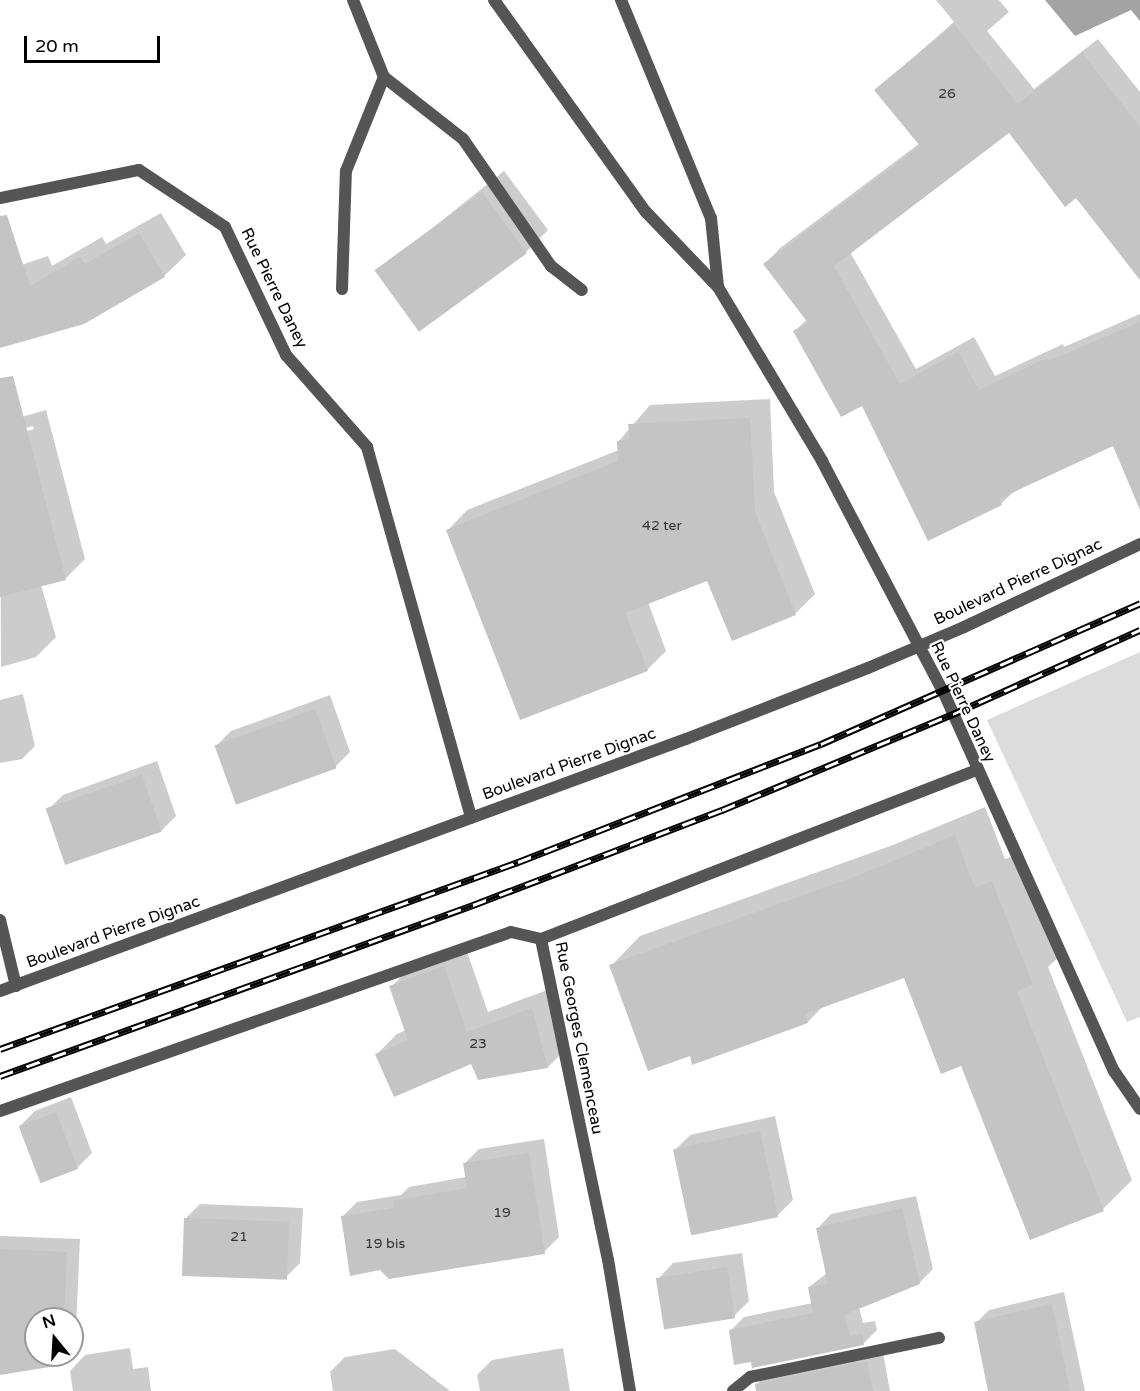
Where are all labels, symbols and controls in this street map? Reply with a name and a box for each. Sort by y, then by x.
scale bar [27,24,164,62]
text: 20 m [35,35,79,57]
house number: 26 [938,86,956,102]
street label: Rue Pierre Daney [237,225,311,351]
house number: 42 ter [642,518,682,534]
street label: Boulevard Pierre Dignac [931,535,1105,629]
street label: Rue Pierre Daney [927,638,999,766]
street label: Boulevard Pierre Dignac [480,724,658,804]
street label: Boulevard Pierre Dignac [24,892,202,972]
street label: Rue Georges Clemenceau [551,940,607,1136]
house number: 23 [469,1036,487,1052]
house number: 19 [493,1205,511,1221]
house number: 21 [230,1229,248,1245]
house number: 19 bis [365,1236,405,1252]
north arrow [24,1307,84,1367]
text: N [40,1310,58,1333]

